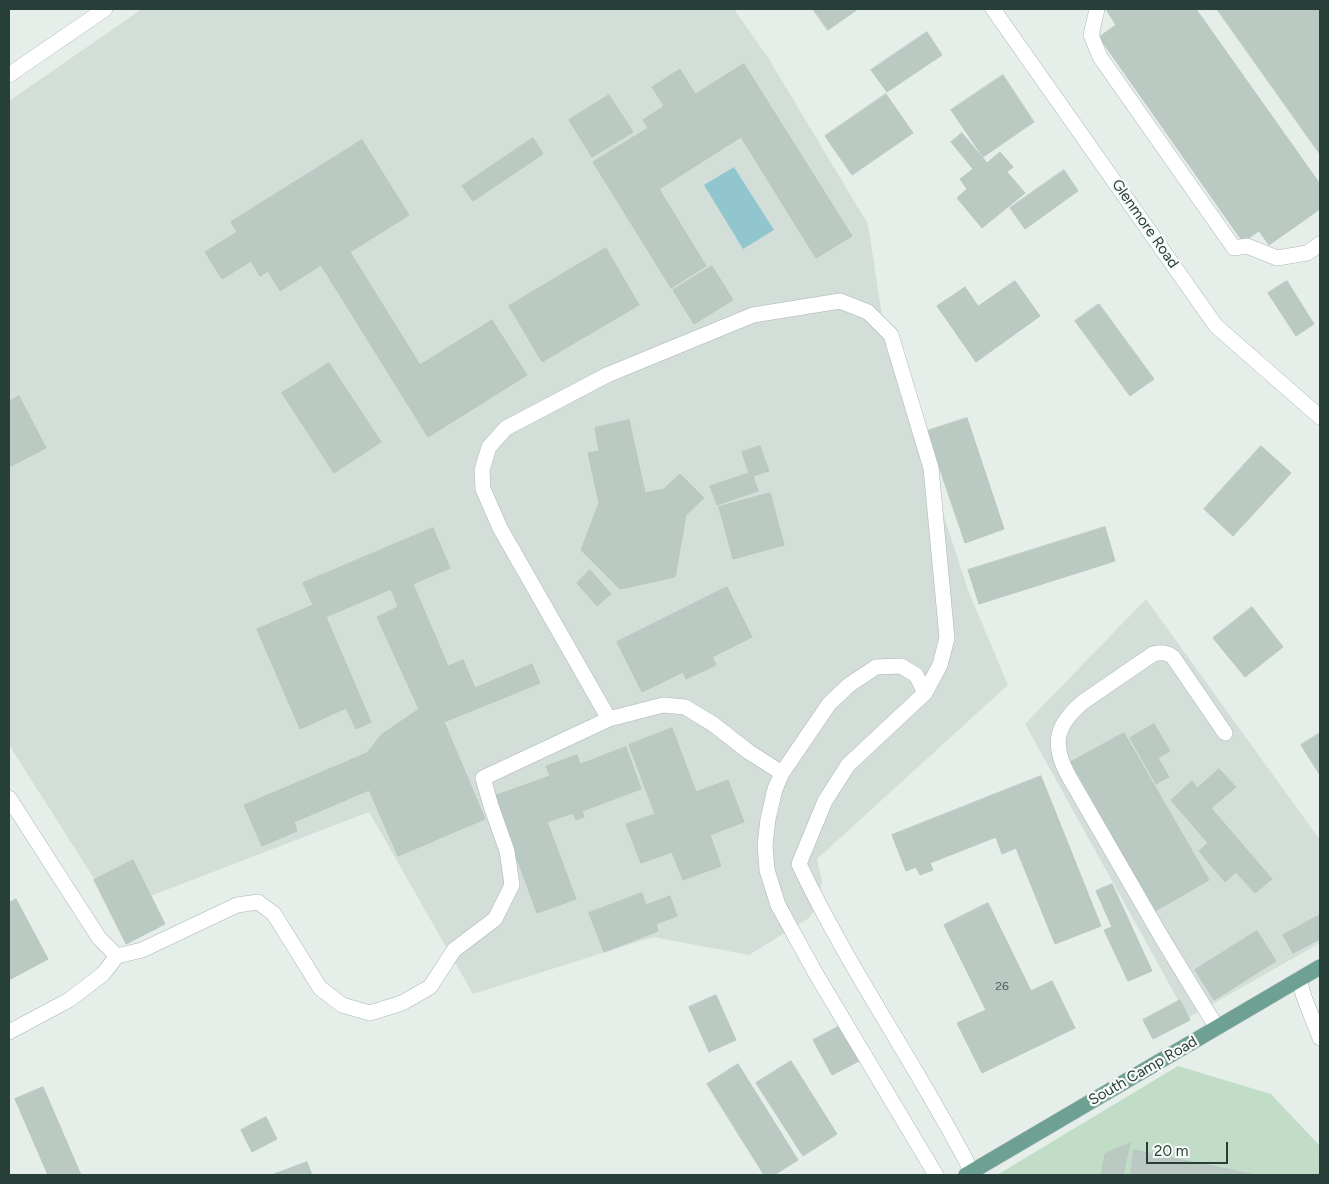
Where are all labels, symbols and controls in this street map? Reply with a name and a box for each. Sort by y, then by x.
street label: Glenmore Road [1108,176,1182,272]
house number: 26 [995,979,1009,993]
street label: South Camp Road [1086,1033,1200,1109]
scale bar [1149,1132,1232,1164]
text: 20 m [1154,1142,1188,1160]

